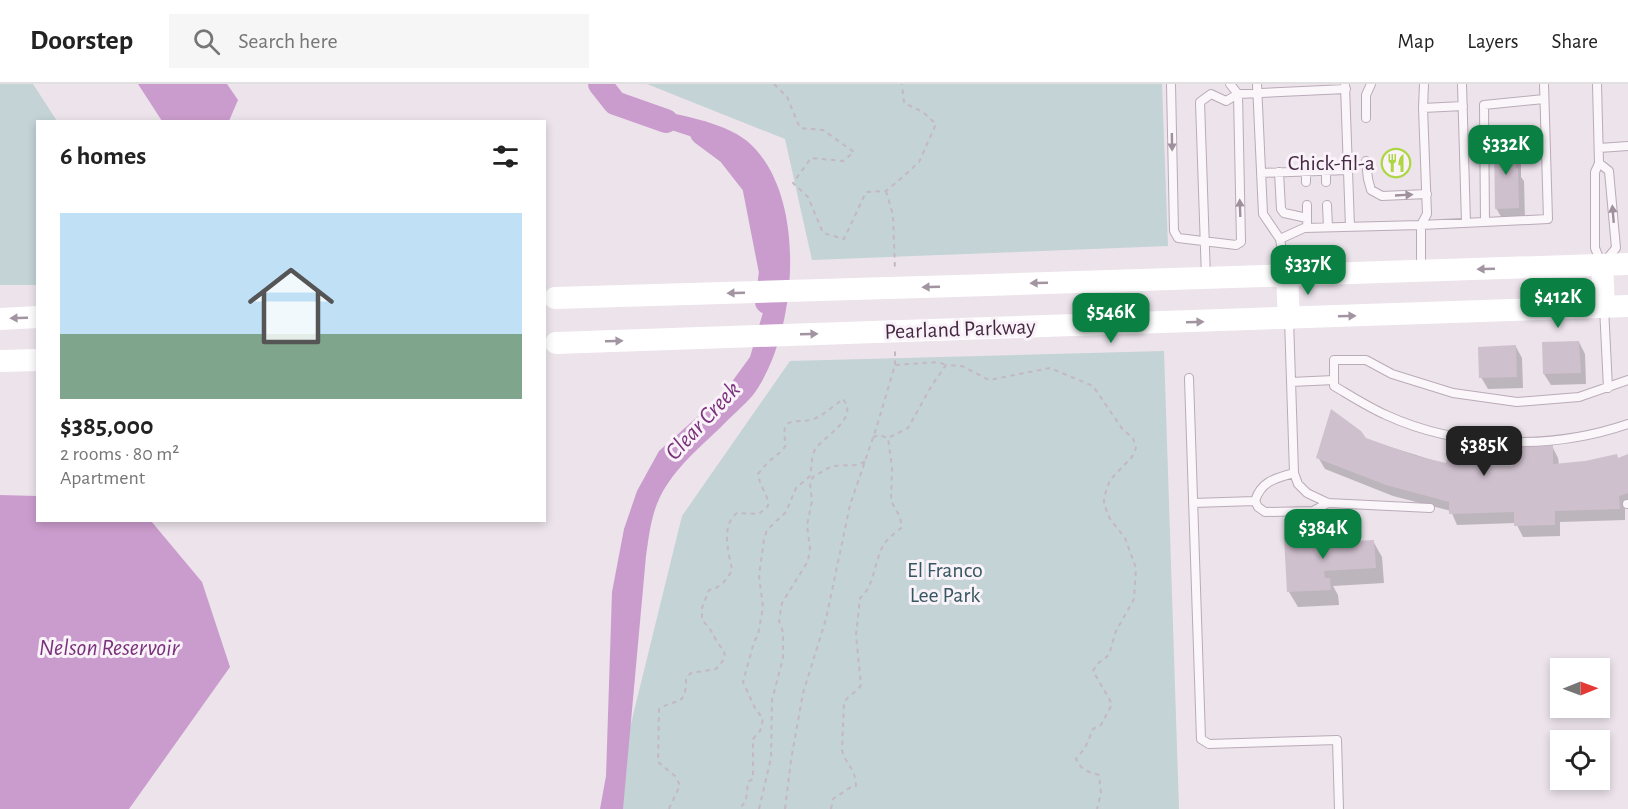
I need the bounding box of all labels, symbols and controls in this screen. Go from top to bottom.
search box [169,14,589,68]
icon: search [190,25,223,58]
text: Doorstep [30,27,133,55]
text: Search here [238,30,338,52]
text: Map [1398,31,1434,52]
text: Layers [1467,31,1518,52]
text: Share [1551,31,1598,52]
pin: $332K [1464,125,1548,176]
one-way arrow [1167,133,1177,152]
text: $332K [1482,134,1530,154]
icon: filters [489,140,522,173]
text: 6 homes [60,143,146,169]
restaurant icon: Chick-fil-a [1380,147,1412,179]
place label: Chick-fil-a [1288,152,1375,174]
one-way arrow [1395,190,1414,199]
one-way arrow [1236,199,1245,218]
one-way arrow [1608,205,1618,224]
pin: $337K [1266,245,1350,296]
icon: home [237,252,345,360]
text: $337K [1285,254,1331,274]
one-way arrow [1476,265,1495,274]
pin: $412K [1516,278,1600,329]
one-way arrow [1029,279,1048,288]
one-way arrow [921,282,940,291]
text: $412K [1534,287,1582,307]
one-way arrow [726,288,745,297]
pin: $546K [1069,293,1153,344]
text: $546K [1086,302,1136,322]
one-way arrow [1338,312,1357,321]
one-way arrow [9,313,28,323]
street label: Pearland Parkway [884,315,1037,343]
one-way arrow [1186,317,1205,326]
one-way arrow [799,330,818,339]
one-way arrow [605,337,624,346]
water label: Clear Creek [661,377,745,465]
text: $385,000 [60,413,154,439]
pin: $385K [1442,426,1526,477]
text: $385K [1460,435,1508,455]
text: 2 rooms · 80 m² [60,444,179,464]
text: Apartment [60,468,145,488]
pin: $384K [1281,509,1365,560]
text: $384K [1298,518,1348,538]
park label: El Franco Lee Park [907,559,983,606]
water label: Nelson Reservoir [39,636,180,660]
north arrow [1550,658,1610,718]
map controls [1550,658,1610,790]
button: locate [1550,730,1610,790]

